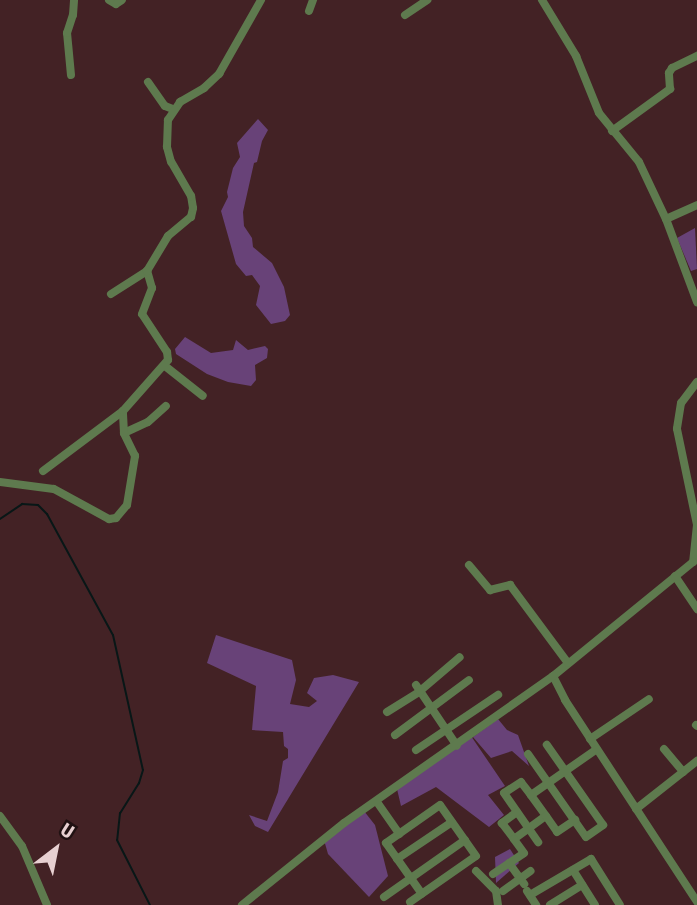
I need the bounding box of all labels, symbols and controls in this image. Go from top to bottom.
north arrow [21,814,91,884]
text: U [57,818,78,843]

